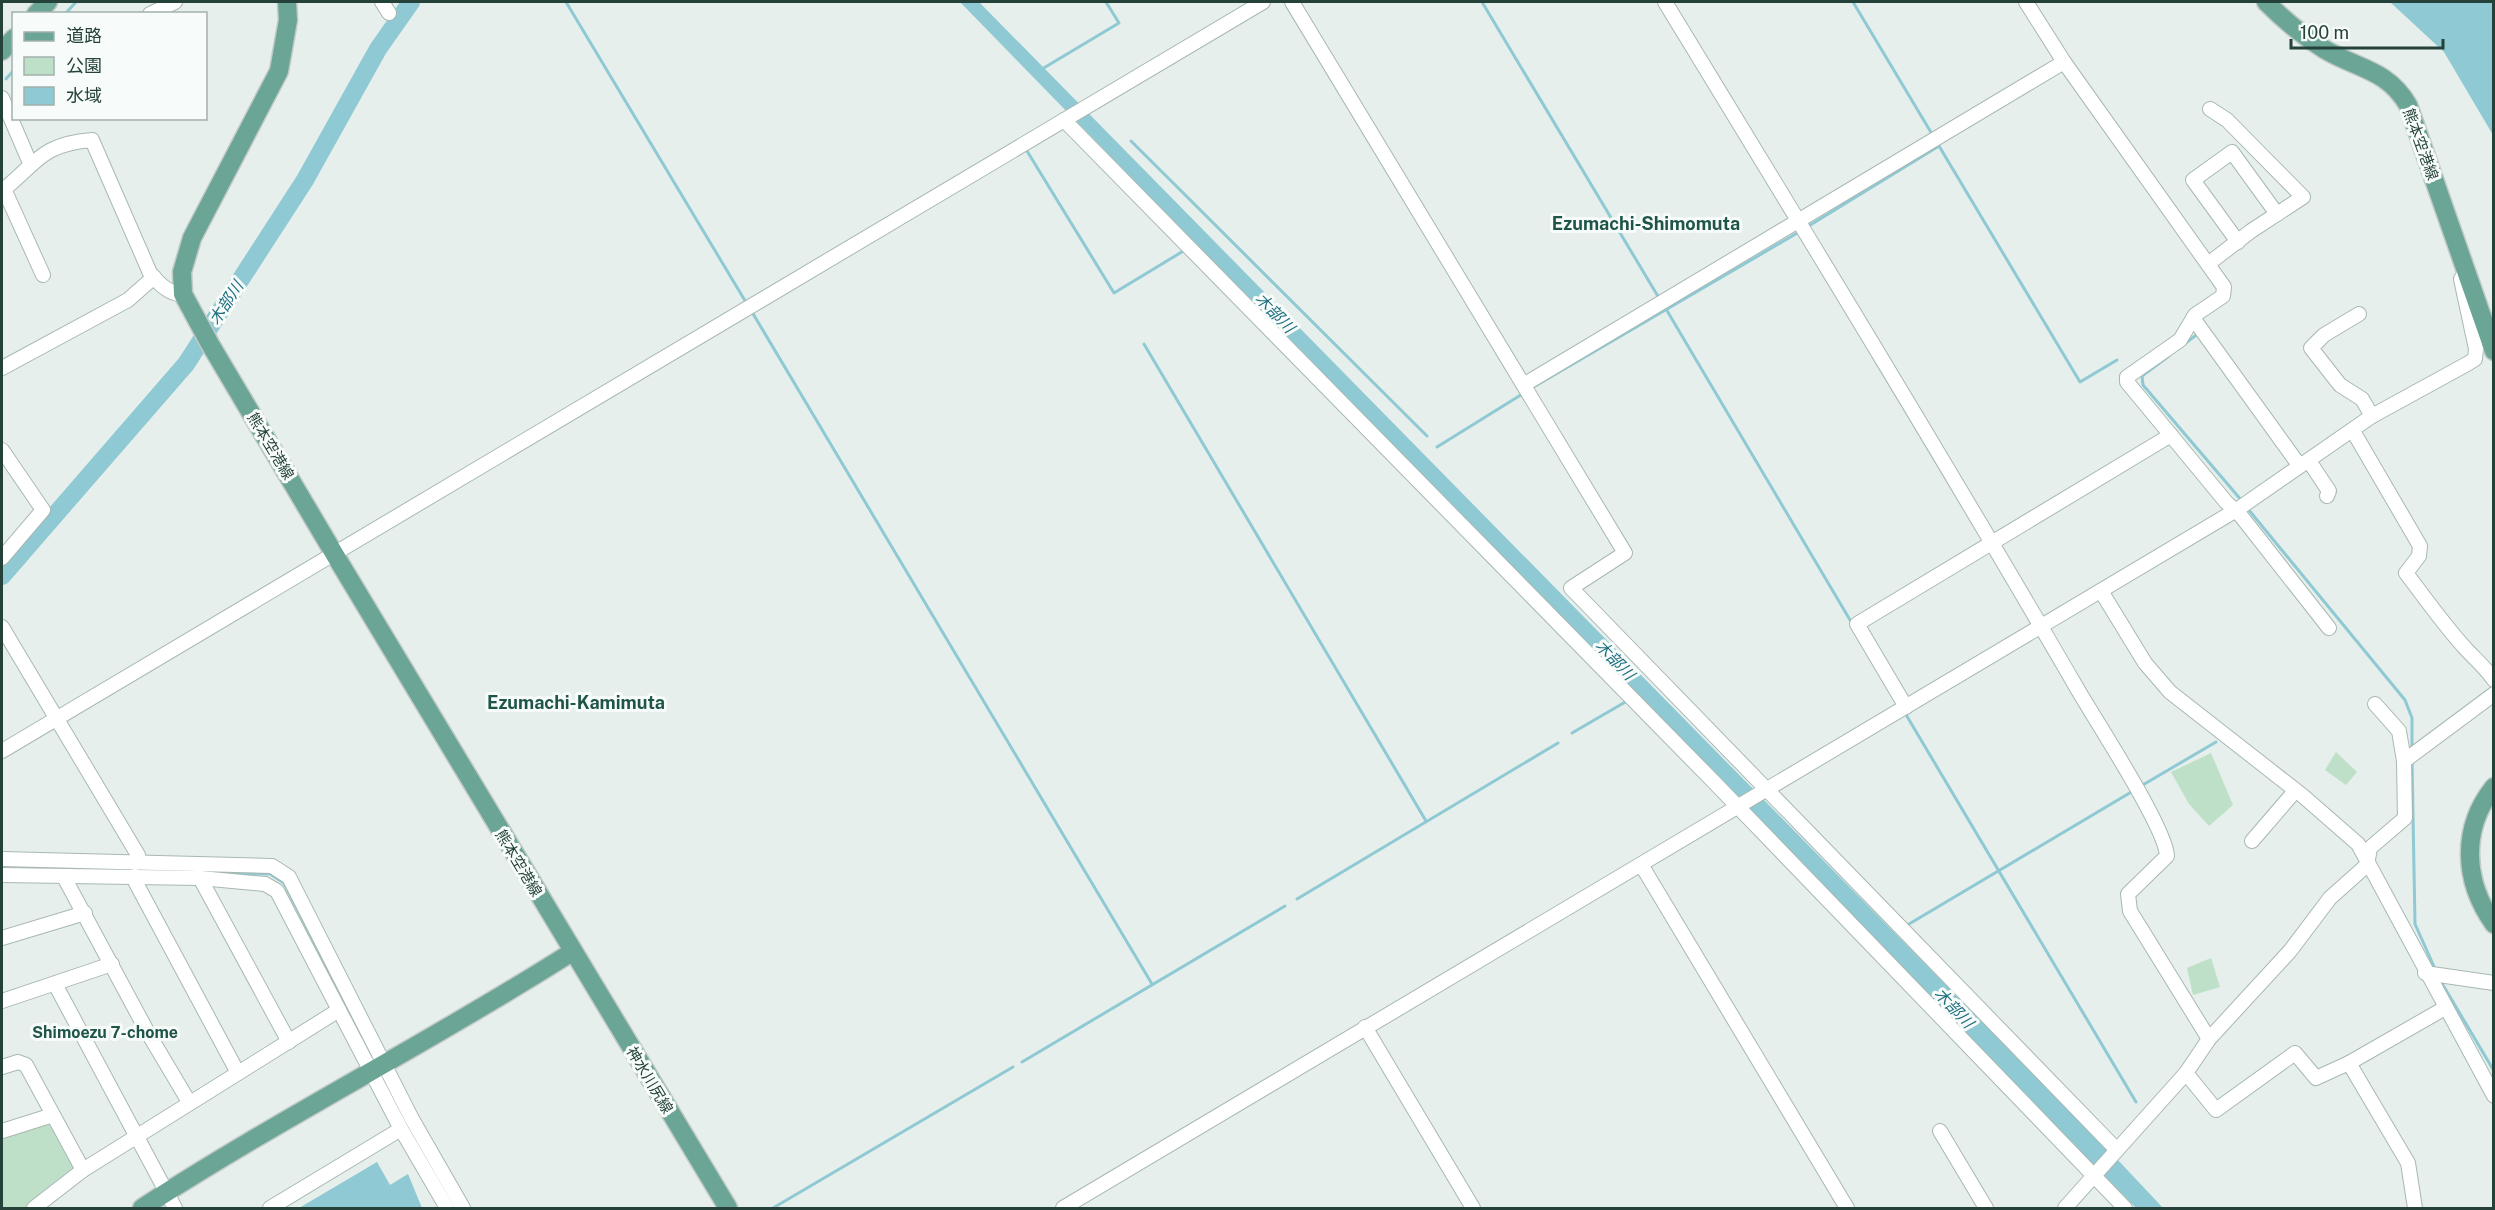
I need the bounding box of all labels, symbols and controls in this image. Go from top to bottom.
legend [12,12,207,120]
scale bar [2291,12,2442,50]
text: 100 m [2300,22,2349,43]
text: 道路 [66,25,102,46]
text: 公園 [66,55,102,76]
text: 水域 [66,85,102,106]
street label: 熊本空港線 [2400,106,2442,182]
district label: Ezumachi-Shimomuta [1552,213,1740,234]
water label: 木部川 [205,276,248,328]
water label: 木部川 [1251,289,1300,338]
street label: 熊本空港線 [244,409,298,483]
water label: 木部川 [1591,636,1640,685]
district label: Ezumachi-Kamimuta [487,692,665,713]
street label: 熊本空港線 [492,826,546,900]
water label: 木部川 [1931,984,1979,1033]
district label: Shimoezu 7-chome [32,1023,178,1042]
street label: 神水川尻線 [623,1043,677,1117]

